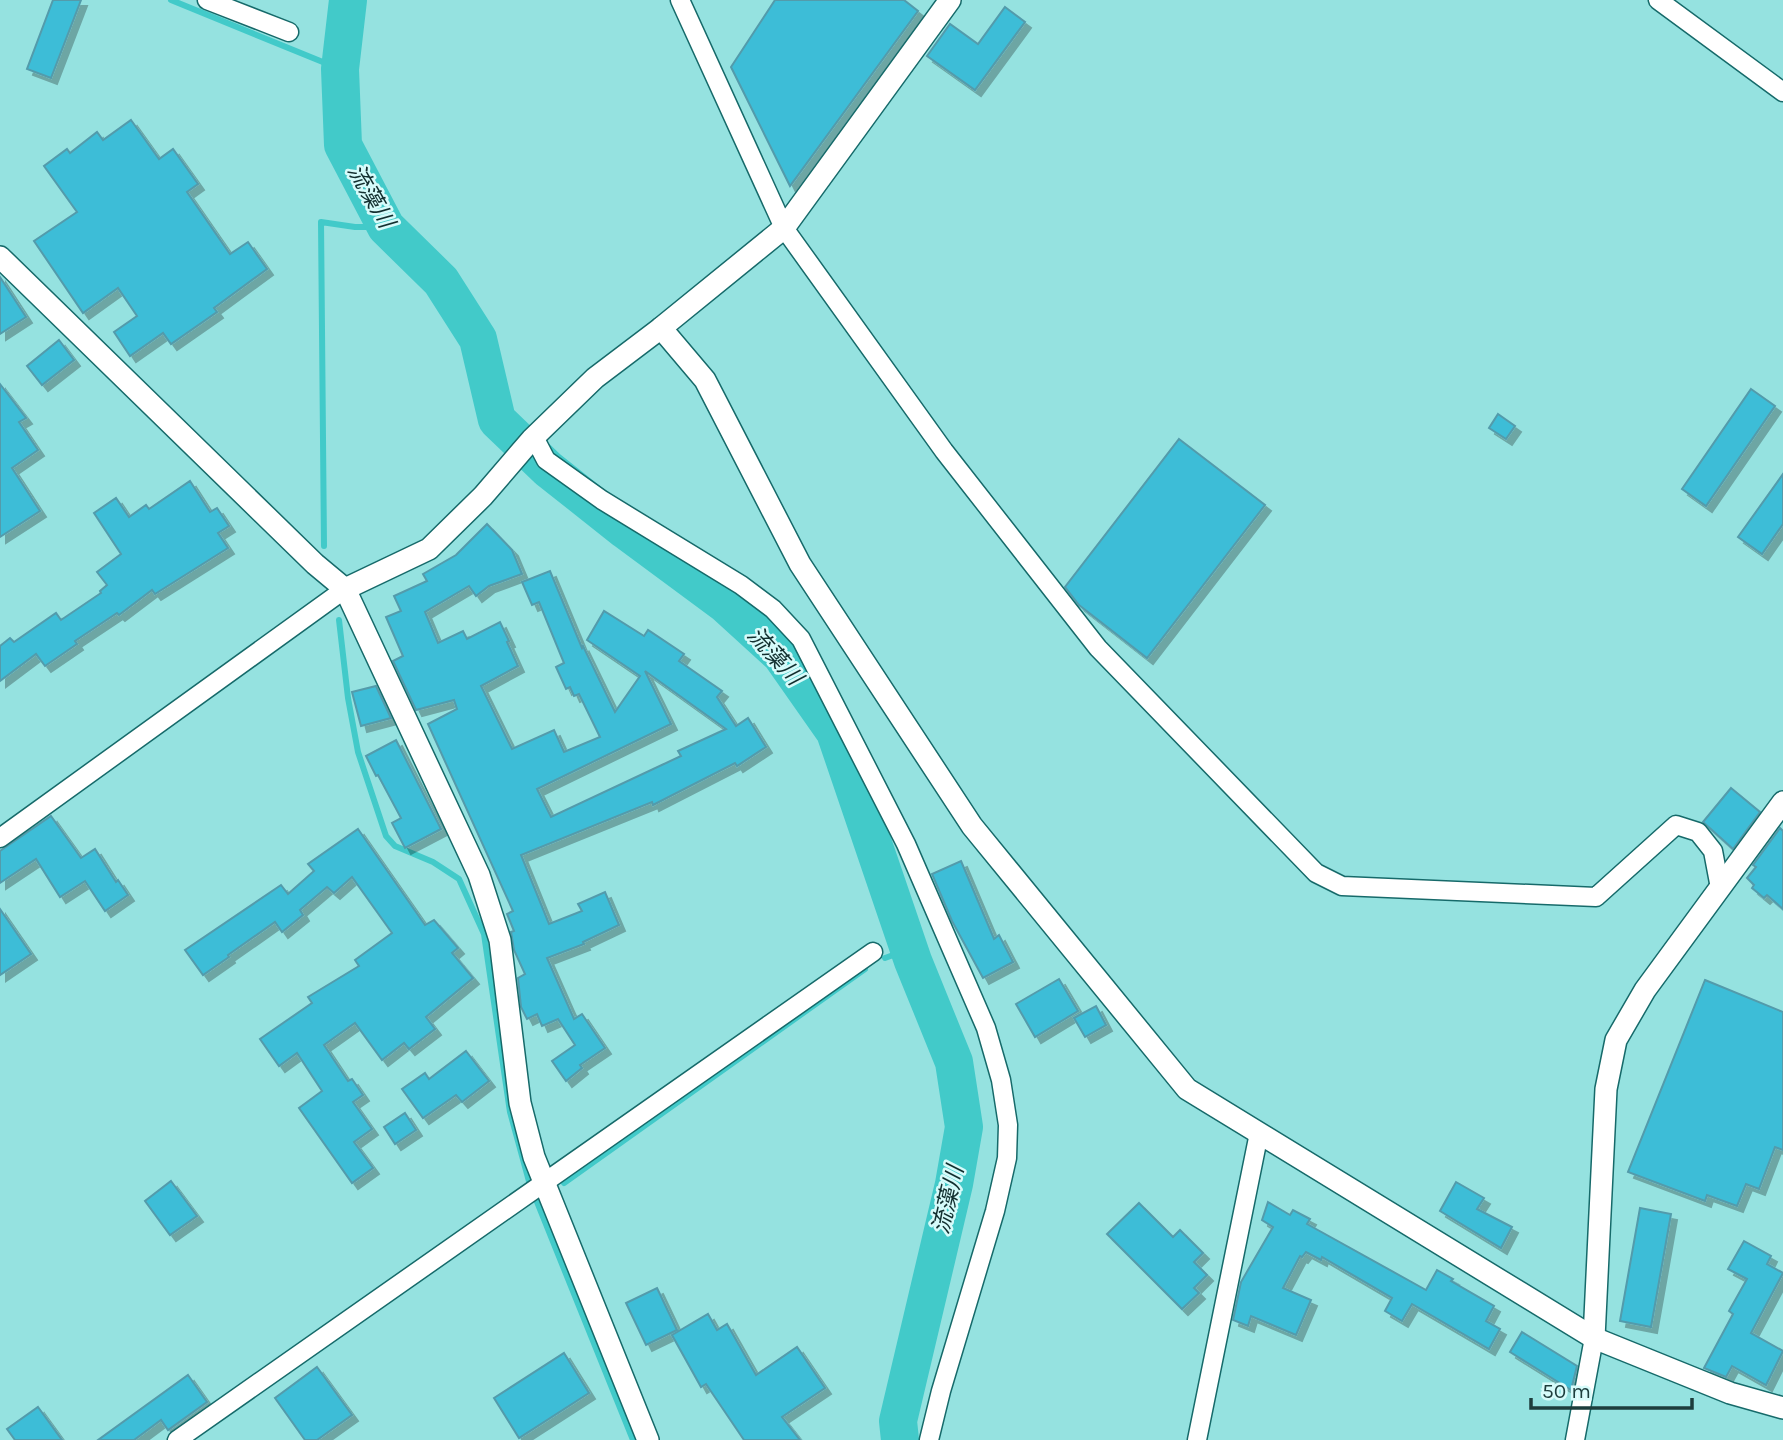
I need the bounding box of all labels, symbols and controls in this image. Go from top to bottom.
water label: 流藻川 [342,159,401,235]
water label: 流藻川 [742,621,810,693]
water label: 流藻川 [927,1160,970,1237]
scale bar [1531,1366,1692,1410]
text: 50 m [1542,1379,1591,1403]

